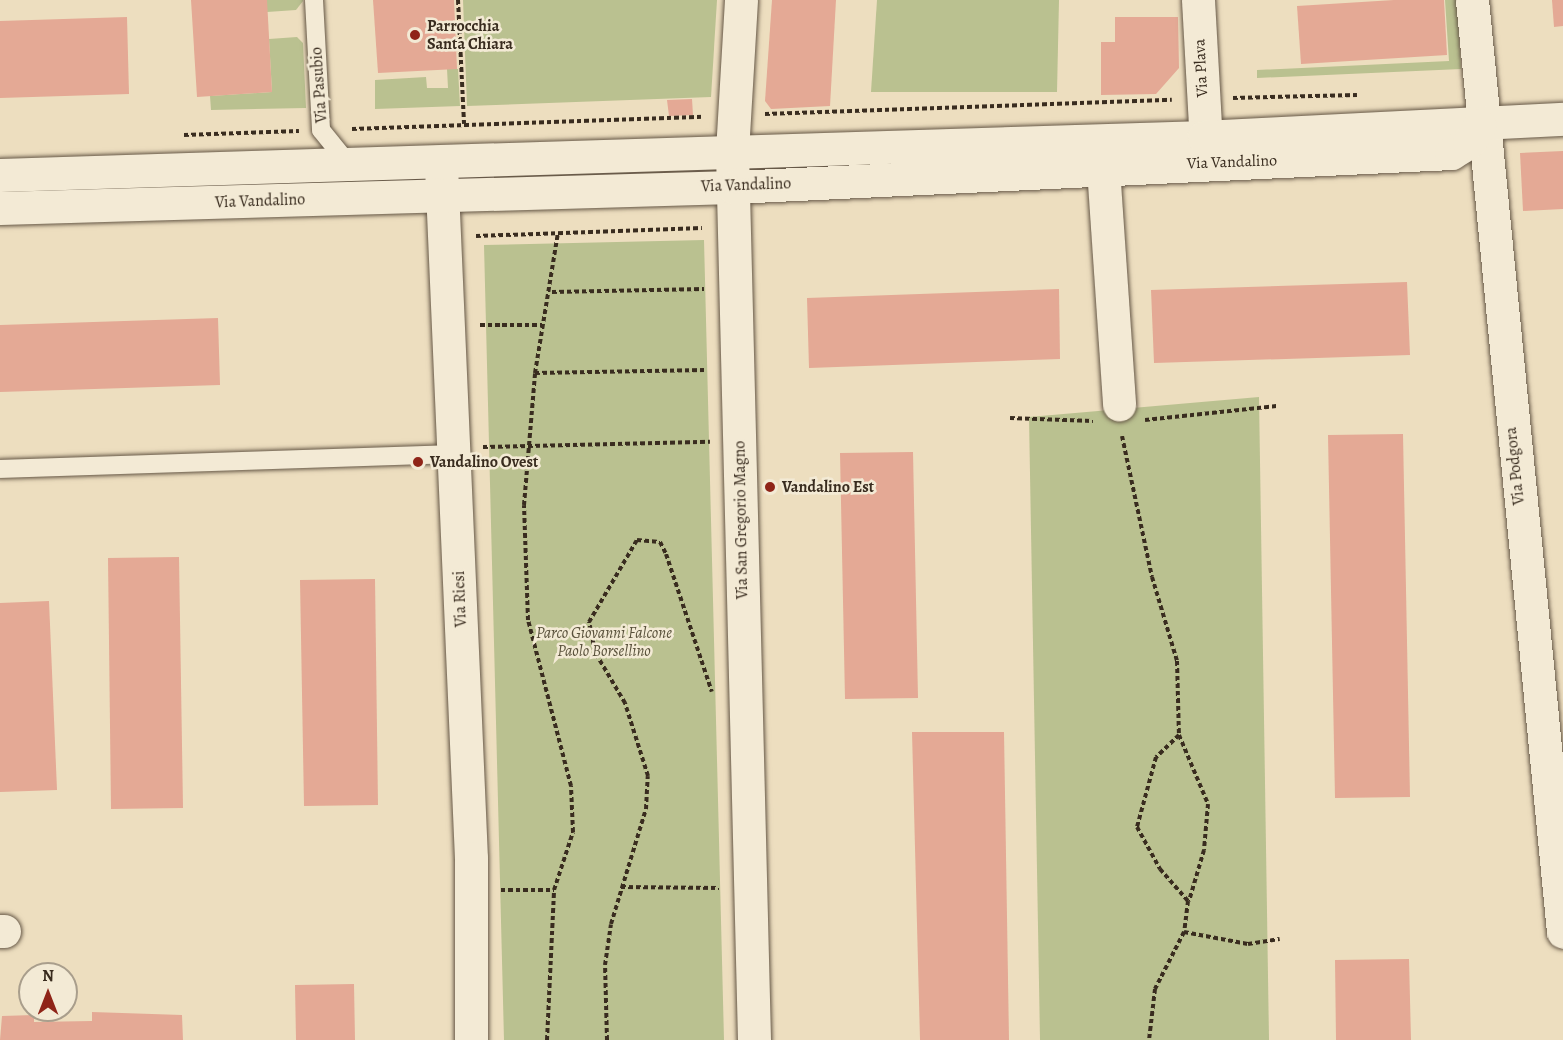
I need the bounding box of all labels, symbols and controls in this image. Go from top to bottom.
place label: Parrocchia Santa Chiara [427,16,513,54]
marker: Parrocchia Santa Chiara [408,28,422,42]
street label: Via Plava [1190,38,1212,98]
street label: Via Pasubio [307,46,331,124]
street label: Via Vandalino [1187,151,1277,173]
street label: Via Vandalino [701,174,791,196]
street label: Via Vandalino [215,190,305,212]
street label: Via Podgora [1501,426,1529,506]
street label: Via San Gregorio Magno [730,441,752,599]
place label: Vandalino Ovest [430,452,538,472]
marker: Vandalino Ovest [411,455,425,469]
place label: Vandalino Est [782,477,874,497]
marker: Vandalino Est [763,480,777,494]
street label: Via Riesi [449,570,471,628]
park label: Parco Giovanni Falcone Paolo Borsellino [536,623,672,661]
north arrow [18,962,78,1022]
text: N [42,965,54,987]

